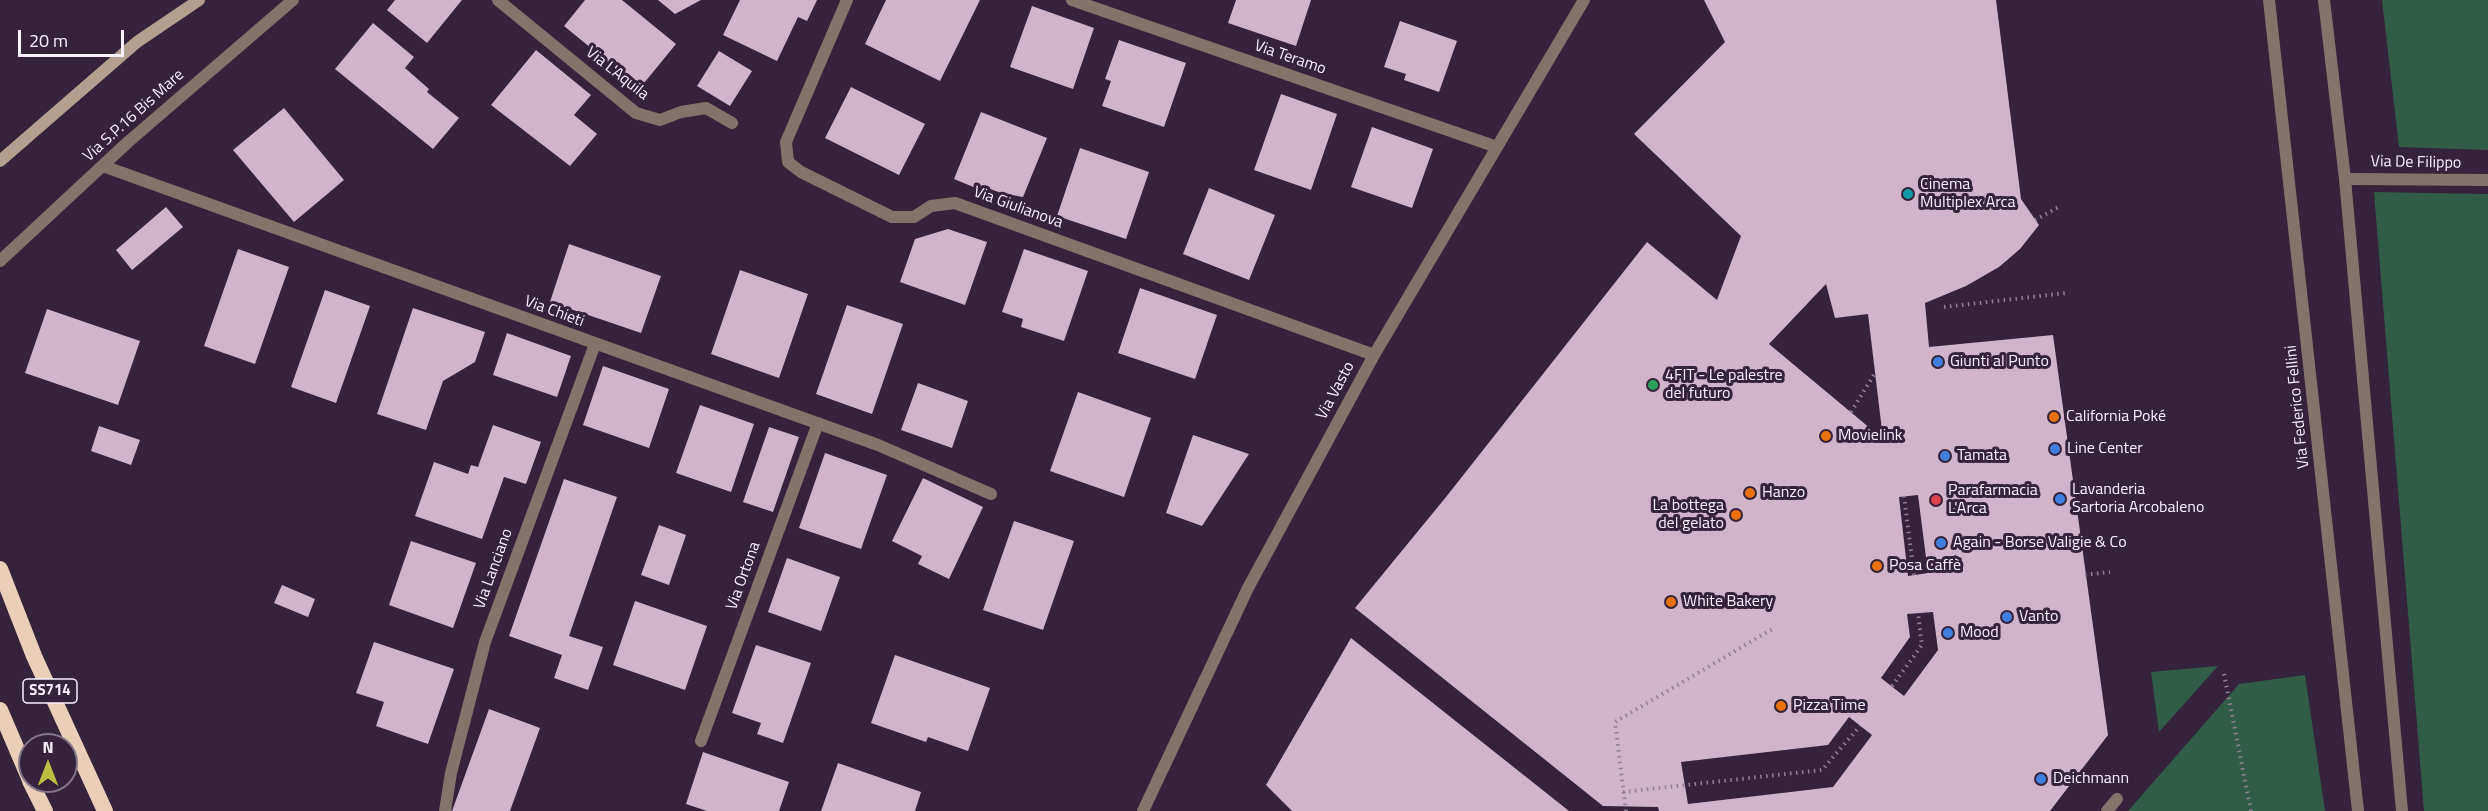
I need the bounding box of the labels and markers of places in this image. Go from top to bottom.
place label: Cinema Multiplex Arca [1920,175,2016,213]
marker: Cinema Multiplex Arca [1901,187,1915,201]
place label: Giunti al Punto [1950,352,2049,372]
marker: Giunti al Punto [1931,355,1945,369]
place label: 4FIT - Le palestre del futuro [1665,366,1783,404]
marker: 4FIT - Le palestre del futuro [1646,378,1660,392]
place label: California Poké [2066,407,2166,427]
marker: California Poké [2047,410,2061,424]
place label: Movielink [1838,426,1902,446]
marker: Movielink [1819,429,1833,443]
place label: Line Center [2067,439,2143,459]
marker: Line Center [2048,442,2062,456]
place label: Tamata [1957,446,2007,466]
marker: Tamata [1938,449,1952,463]
place label: Lavanderia Sartoria Arcobaleno [2072,480,2204,518]
place label: Parafarmacia L'Arca [1948,481,2038,519]
place label: Hanzo [1762,483,1805,503]
marker: Hanzo [1743,486,1757,500]
marker: Lavanderia Sartoria Arcobaleno [2053,492,2067,506]
marker: Parafarmacia L'Arca [1929,493,1943,507]
place label: La bottega del gelato [1652,496,1724,534]
marker: La bottega del gelato [1729,508,1743,522]
place label: Again - Borse Valigie & Co [1953,533,2127,553]
marker: Again - Borse Valigie & Co [1934,536,1948,550]
place label: Posa Caffè [1889,556,1961,576]
marker: Posa Caffè [1870,559,1884,573]
place label: White Bakery [1683,592,1773,612]
marker: White Bakery [1664,595,1678,609]
place label: Vanto [2019,607,2059,627]
marker: Vanto [2000,610,2014,624]
place label: Mood [1960,623,1999,643]
marker: Mood [1941,626,1955,640]
place label: Pizza Time [1793,696,1865,716]
marker: Pizza Time [1774,699,1788,713]
place label: Deichmann [2053,769,2129,789]
marker: Deichmann [2034,772,2048,786]

